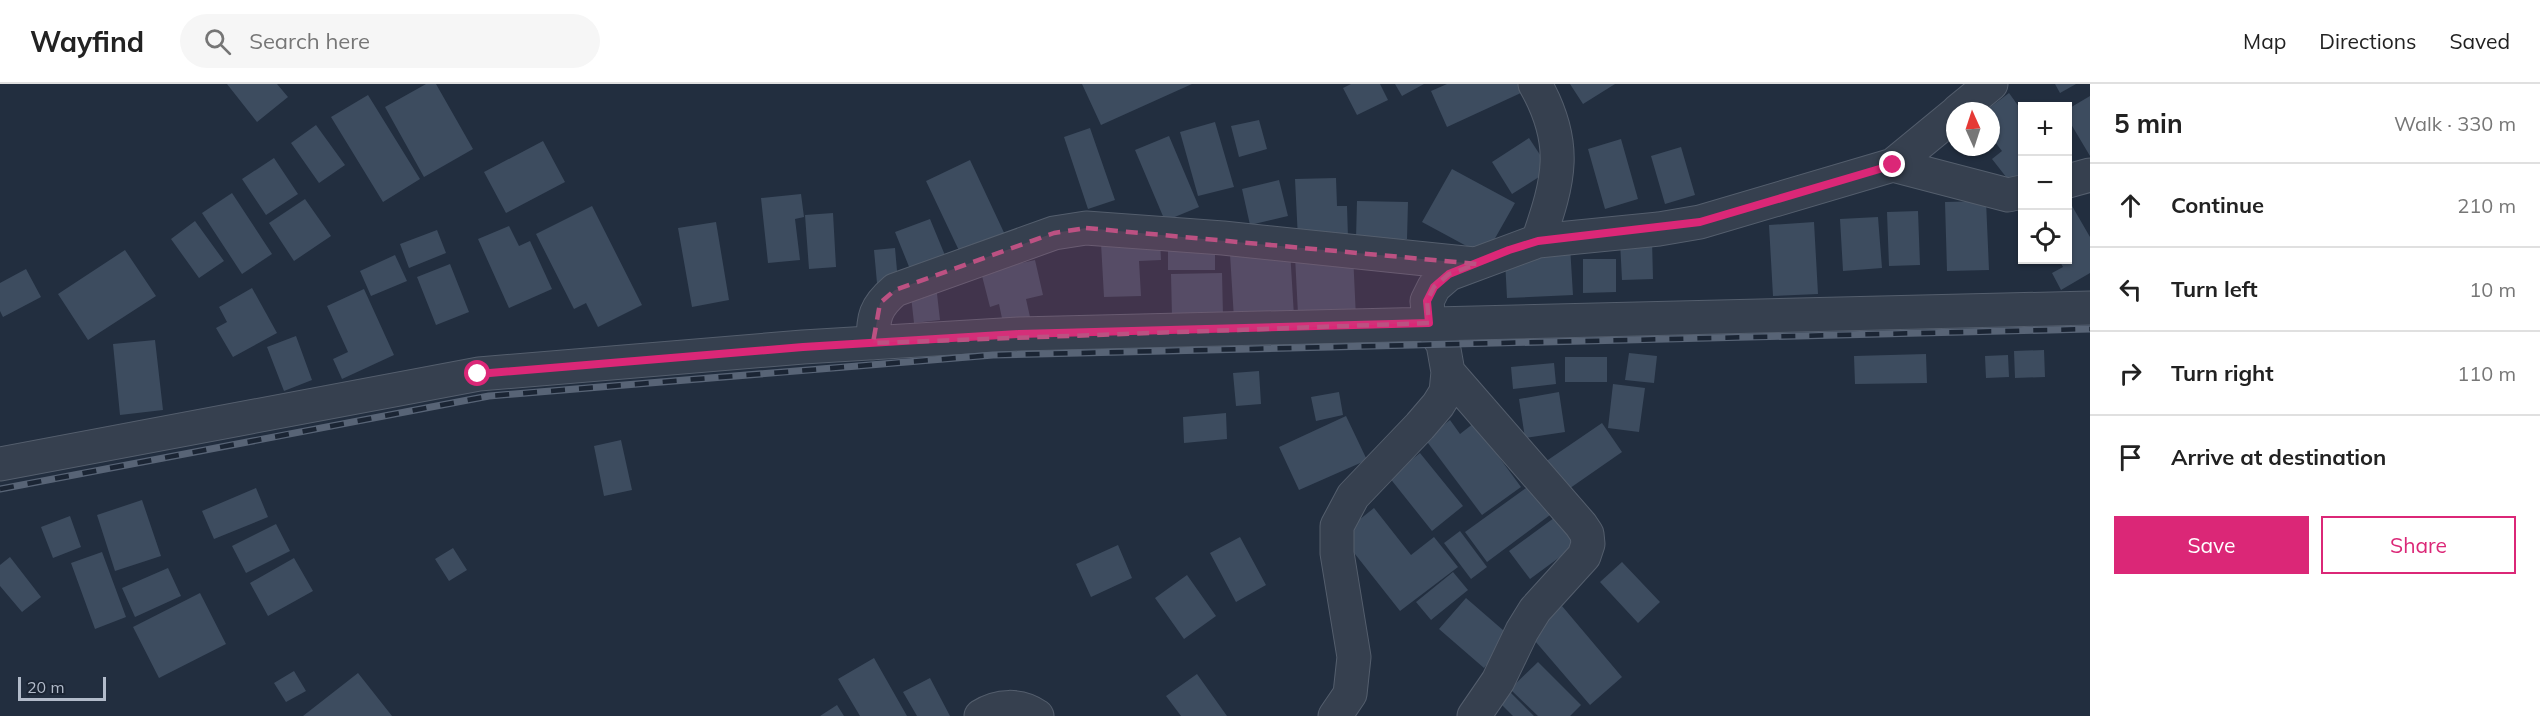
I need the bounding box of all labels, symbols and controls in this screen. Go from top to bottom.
search box [180,14,600,68]
text: Wayfind [30,24,144,59]
icon: search [201,25,234,58]
text: Search here [249,27,370,55]
text: Map [2243,28,2286,54]
text: Directions [2319,28,2416,54]
text: Saved [2449,28,2510,54]
north arrow [1946,102,2000,156]
map controls [2018,102,2072,264]
button: + [2018,102,2072,156]
text: 5 min [2114,107,2183,140]
text: Walk · 330 m [2394,111,2516,136]
route end [1879,151,1905,177]
button: − [2018,156,2072,210]
icon: ahead [2114,189,2147,222]
text: Continue [2171,191,2264,219]
text: 210 m [2457,193,2516,218]
button: locate [2018,210,2072,264]
icon: left [2114,273,2147,306]
text: Turn left [2171,275,2258,303]
text: 10 m [2469,277,2516,302]
icon: right [2114,357,2147,390]
text: Turn right [2171,359,2274,387]
route start [464,360,490,386]
text: 110 m [2457,361,2516,386]
icon: arrive [2114,441,2147,474]
text: Arrive at destination [2171,443,2386,471]
button: Save [2114,516,2309,574]
button: Share [2321,516,2516,574]
scale bar [18,674,106,702]
text: 20 m [27,677,64,697]

